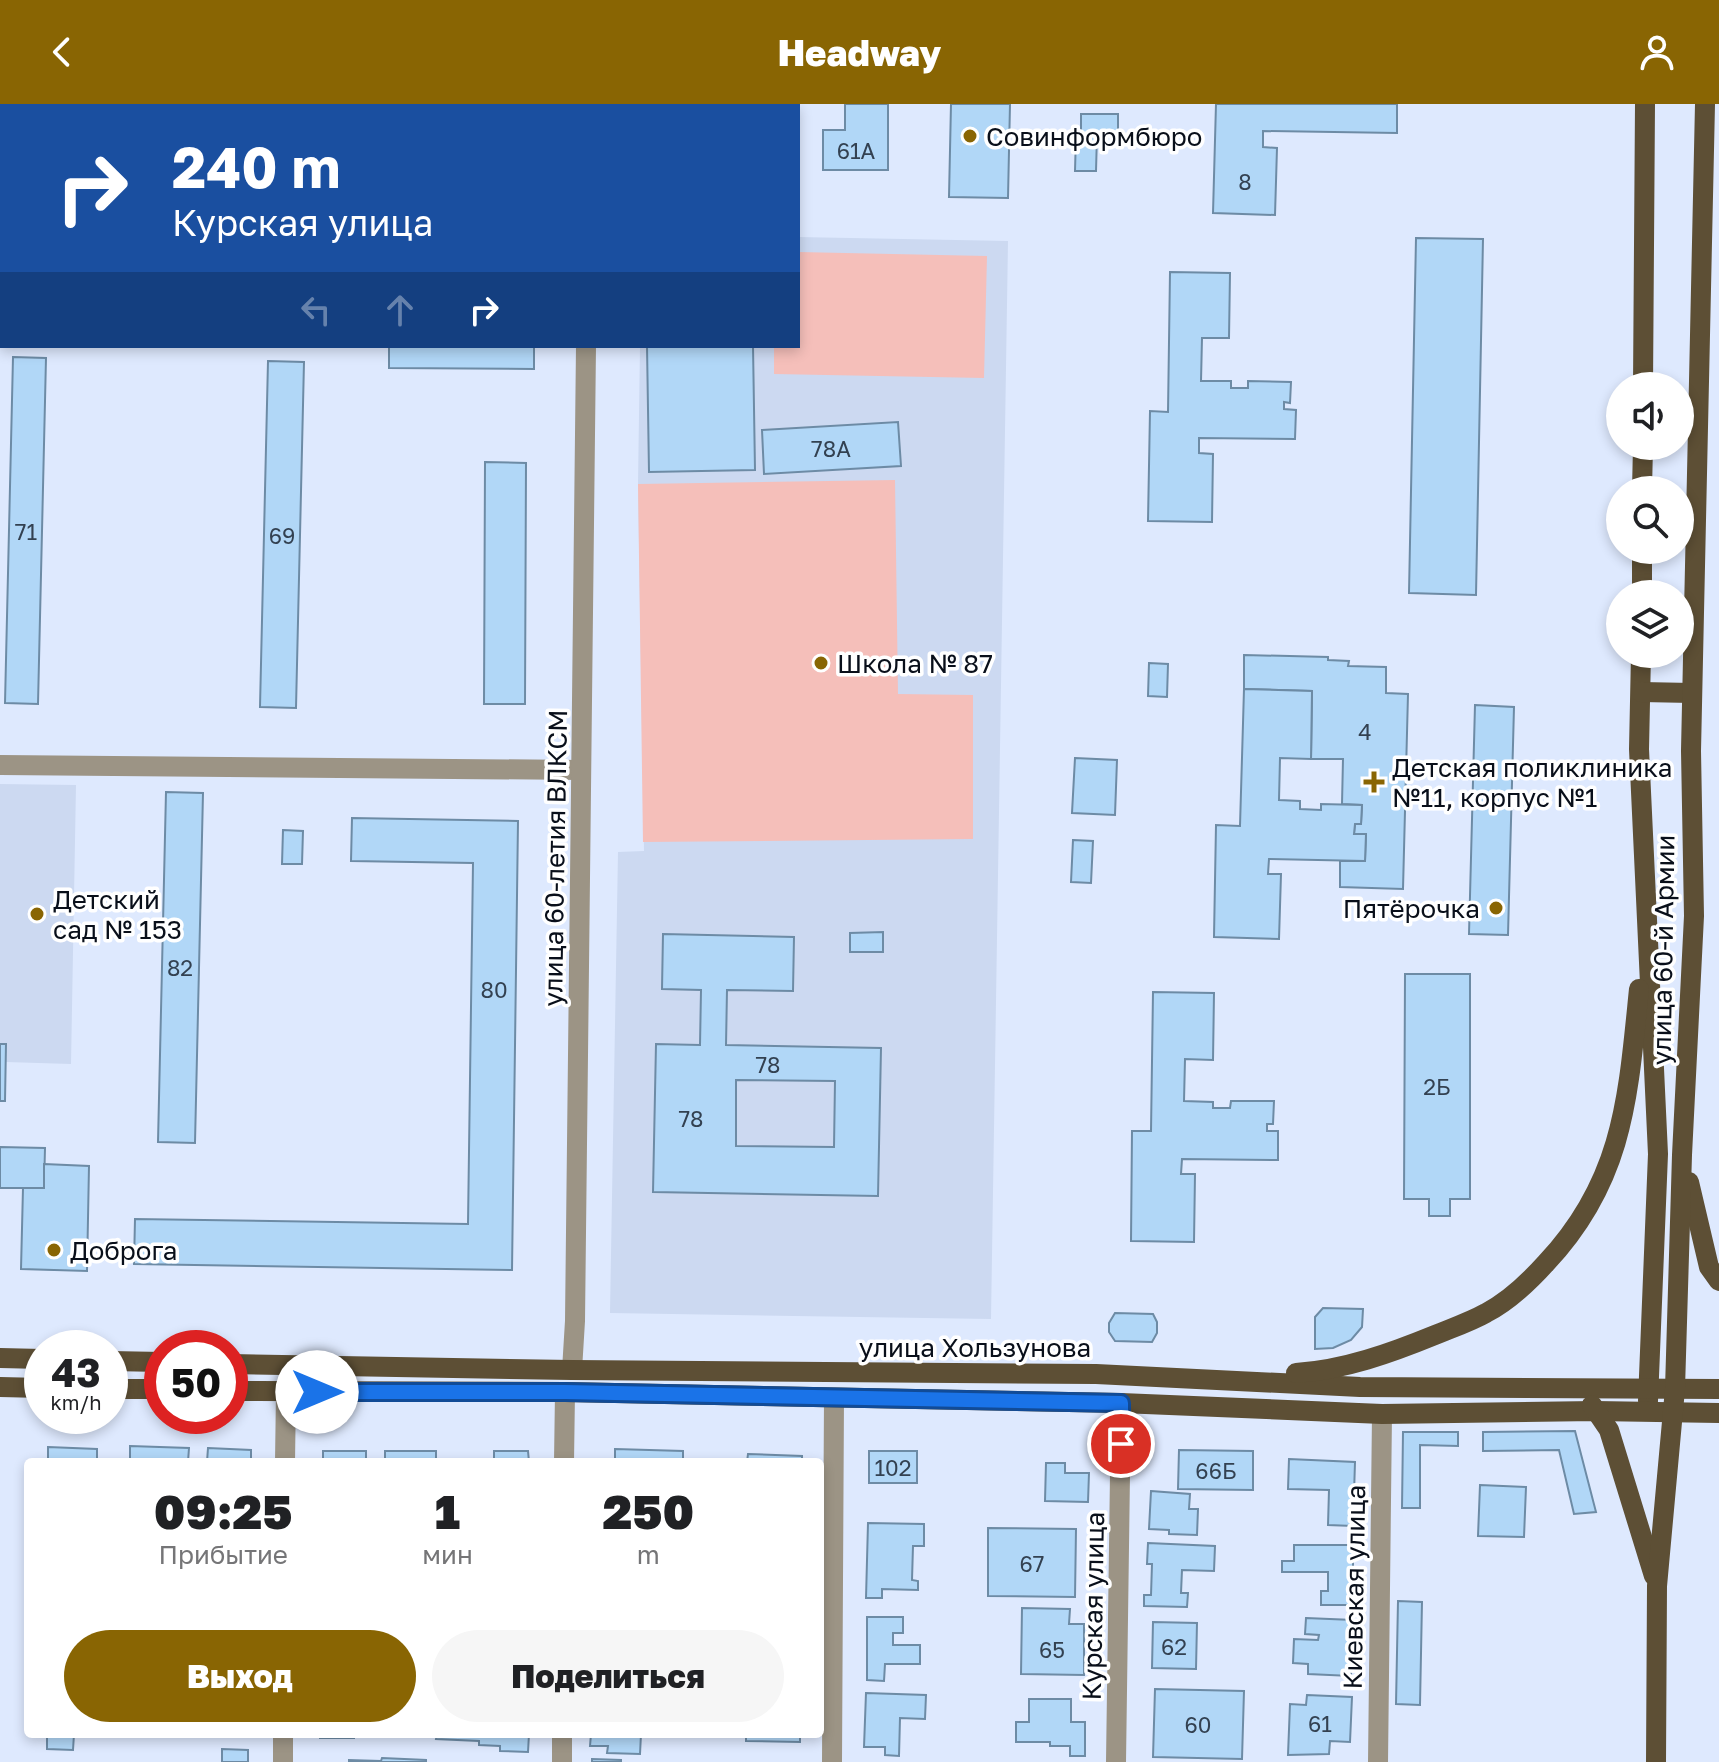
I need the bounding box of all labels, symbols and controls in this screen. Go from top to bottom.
icon: back [40,30,84,74]
icon: person [1635,30,1679,74]
text: Headway [778,31,941,74]
place label: Совинформбюро [986,121,1202,152]
marker: Совинформбюро [961,127,979,145]
text: 240 m [172,133,341,200]
icon: right [40,136,144,240]
house number: 61А [837,137,876,164]
house number: 8 [1238,168,1252,195]
text: Курская улица [172,201,433,244]
icon: left [294,288,338,332]
icon: ahead [378,288,422,332]
icon: right [462,288,506,332]
map controls [1606,372,1694,668]
button: sound [1606,372,1694,460]
house number: 78А [811,435,851,462]
button: search [1606,476,1694,564]
house number: 71 [15,518,37,545]
house number: 69 [269,522,295,549]
button: layers [1606,580,1694,668]
place label: Школа № 87 [837,648,993,679]
marker: Школа № 87 [812,654,830,672]
street label: улица 60-летия ВЛКСМ [537,709,573,1007]
house number: 4 [1358,718,1372,745]
place label: Детская поликлиника №11, корпус №1 [1392,752,1673,813]
marker: Детская поликлиника №11, корпус №1 [1363,771,1385,793]
street label: улица 60-й Армии [1645,834,1681,1066]
place label: Детский сад № 153 [53,884,182,945]
place label: Пятёрочка [1343,893,1480,924]
marker: Пятёрочка [1487,899,1505,917]
marker: Детский сад № 153 [28,905,46,923]
house number: 82 [167,954,193,981]
house number: 80 [480,976,508,1003]
house number: 78 [755,1051,781,1078]
house number: 2Б [1423,1073,1451,1100]
house number: 78 [678,1105,704,1132]
place label: Доброга [70,1235,178,1266]
marker: Доброга [45,1241,63,1259]
speed limit sign: 50 [144,1330,248,1434]
street label: улица Хользунова [859,1332,1091,1363]
text: 43 [51,1348,101,1396]
position arrow [275,1350,359,1434]
text: km/h [51,1390,101,1414]
pin [1087,1410,1155,1478]
icon: arrive [1099,1422,1143,1466]
house number: 102 [874,1454,912,1481]
house number: 66Б [1195,1457,1237,1484]
text: 09:25 [154,1482,293,1540]
text: 1 [435,1482,460,1540]
text: 250 [603,1482,694,1540]
street label: Киевская улица [1337,1484,1371,1690]
street label: Курская улица [1076,1511,1110,1701]
text: Прибытие [158,1539,288,1570]
text: мин [422,1539,473,1570]
text: m [637,1539,660,1570]
house number: 67 [1020,1550,1044,1577]
button: Выход [64,1630,416,1722]
button: Поделиться [432,1630,784,1722]
house number: 62 [1161,1633,1187,1660]
house number: 65 [1039,1636,1065,1663]
house number: 61 [1308,1710,1332,1737]
house number: 60 [1185,1711,1211,1738]

